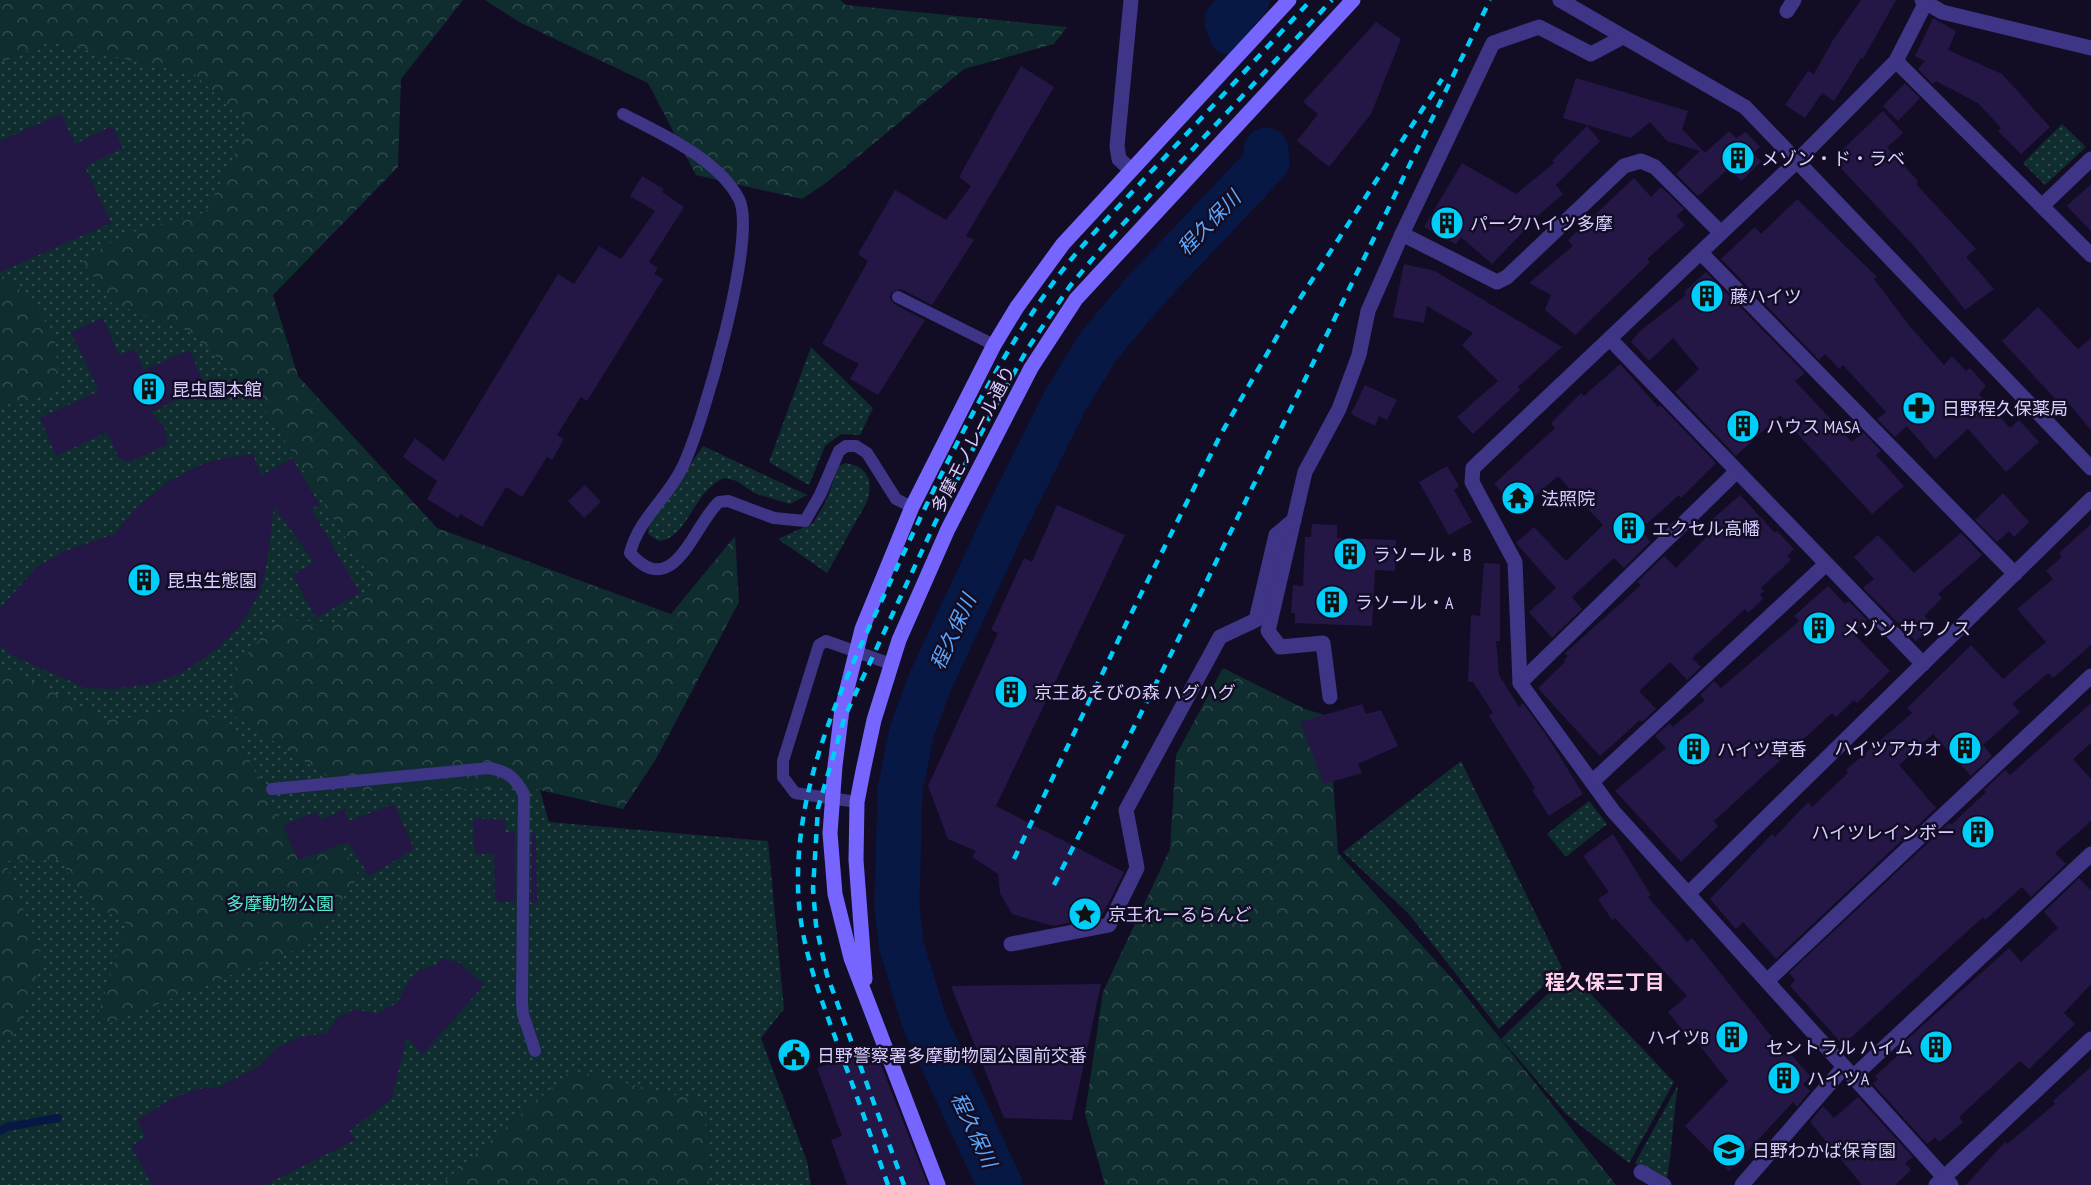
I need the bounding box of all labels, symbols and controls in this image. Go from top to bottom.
building icon: メゾン・ド・ラベ [1720,140,1756,176]
place label: メゾン・ド・ラベ [1761,147,1905,170]
water label: 程久保川 [1172,184,1248,261]
building icon: パークハイツ多摩 [1429,205,1465,241]
place label: パークハイツ多摩 [1470,212,1613,235]
building icon: 藤ハイツ [1689,278,1725,314]
place label: 藤ハイツ [1730,285,1802,308]
street label: 多摩モノレール通り [926,362,1020,516]
building icon: 昆虫園本館 [131,371,167,407]
place label: 昆虫園本館 [172,378,262,401]
pharmacy icon: 日野程久保薬局 [1901,390,1937,426]
place label: 日野程久保薬局 [1942,397,2068,420]
building icon: ハウス MASA [1725,408,1761,444]
place label: ハウス MASA [1766,415,1860,438]
temple icon: 法照院 [1500,480,1536,516]
place label: 法照院 [1541,487,1595,510]
building icon: エクセル高幡 [1611,510,1647,546]
place label: エクセル高幡 [1652,517,1760,540]
building icon: ラソール・B [1332,536,1368,572]
place label: ラソール・B [1373,543,1471,566]
building icon: 昆虫生態園 [126,562,162,598]
place label: 昆虫生態園 [167,569,257,592]
building icon: ラソール・A [1314,584,1350,620]
water label: 程久保川 [924,588,983,674]
place label: ラソール・A [1355,591,1454,614]
building icon: メゾン サワノス [1801,610,1837,646]
place label: メゾン サワノス [1842,617,1971,640]
building icon: 京王あそびの森 ハグハグ [993,674,1029,710]
place label: 京王あそびの森 ハグハグ [1034,681,1236,704]
building icon: ハイツアカオ [1947,730,1983,766]
building icon: ハイツ草香 [1676,731,1712,767]
place label: ハイツアカオ [1834,737,1942,760]
place label: ハイツ草香 [1717,738,1807,761]
building icon: ハイツレインボー [1960,814,1996,850]
place label: ハイツレインボー [1811,821,1955,844]
park label: 多摩動物公園 [226,892,334,915]
place icon: 京王れーるらんど [1067,896,1103,932]
place label: 京王れーるらんど [1108,903,1251,926]
district label: 程久保三丁目 [1545,969,1665,995]
building icon: ハイツB [1714,1019,1750,1055]
place label: ハイツB [1647,1026,1709,1049]
building icon: セントラル ハイム [1918,1029,1954,1065]
place label: セントラル ハイム [1766,1036,1913,1059]
public building icon: 日野警察署多摩動物園公園前交番 [776,1037,812,1073]
place label: 日野警察署多摩動物園公園前交番 [817,1044,1087,1067]
building icon: ハイツA [1766,1060,1802,1096]
place label: ハイツA [1807,1067,1870,1090]
water label: 程久保川 [945,1088,1004,1174]
school or university icon: 日野わかば保育園 [1711,1132,1747,1168]
place label: 日野わかば保育園 [1752,1139,1896,1162]

